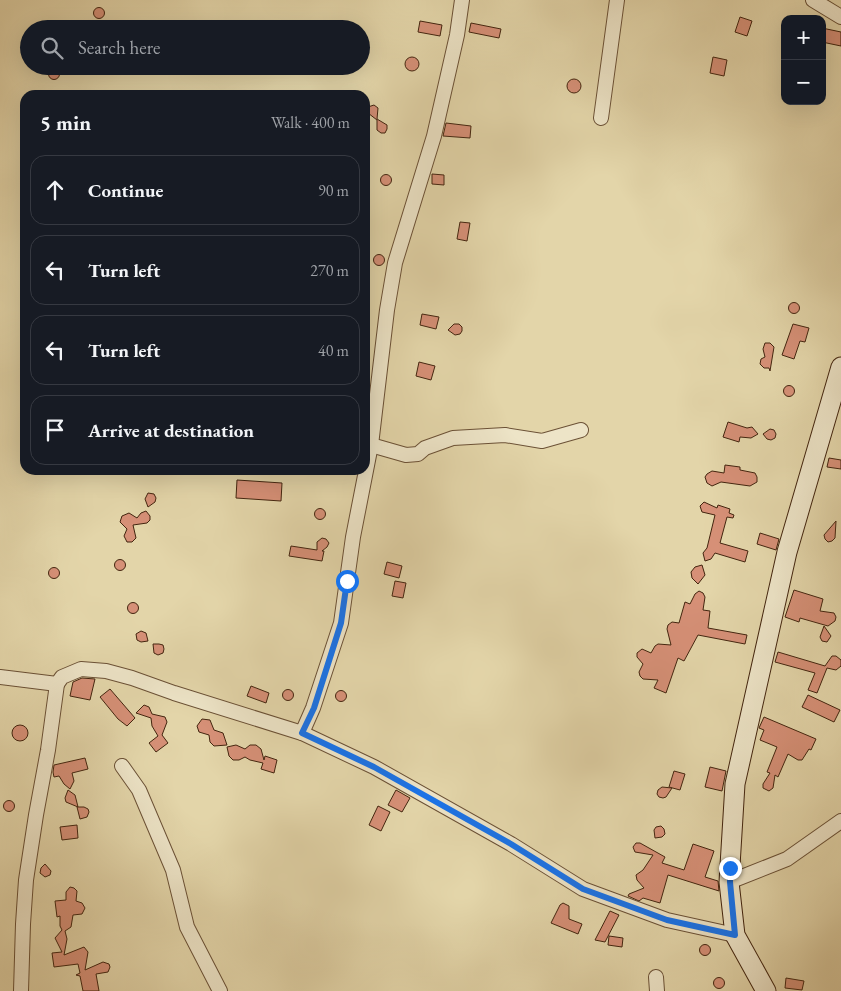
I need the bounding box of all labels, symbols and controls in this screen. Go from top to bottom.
map controls [781,15,826,105]
button: + [781,15,826,60]
search box [20,20,370,75]
icon: search [38,34,66,62]
text: Search here [78,35,160,60]
button: − [781,60,826,105]
text: 5 min [40,109,91,136]
text: Walk · 400 m [271,112,350,133]
icon: ahead [41,176,69,204]
text: Continue [88,178,163,203]
text: 90 m [318,180,349,201]
icon: left [41,256,69,284]
text: Turn left [88,258,160,283]
text: 270 m [310,260,349,281]
icon: left [41,336,69,364]
text: Turn left [88,338,160,363]
text: 40 m [318,340,349,361]
icon: arrive [41,416,69,444]
text: Arrive at destination [88,418,254,443]
route start [336,570,359,593]
route end [719,857,742,880]

